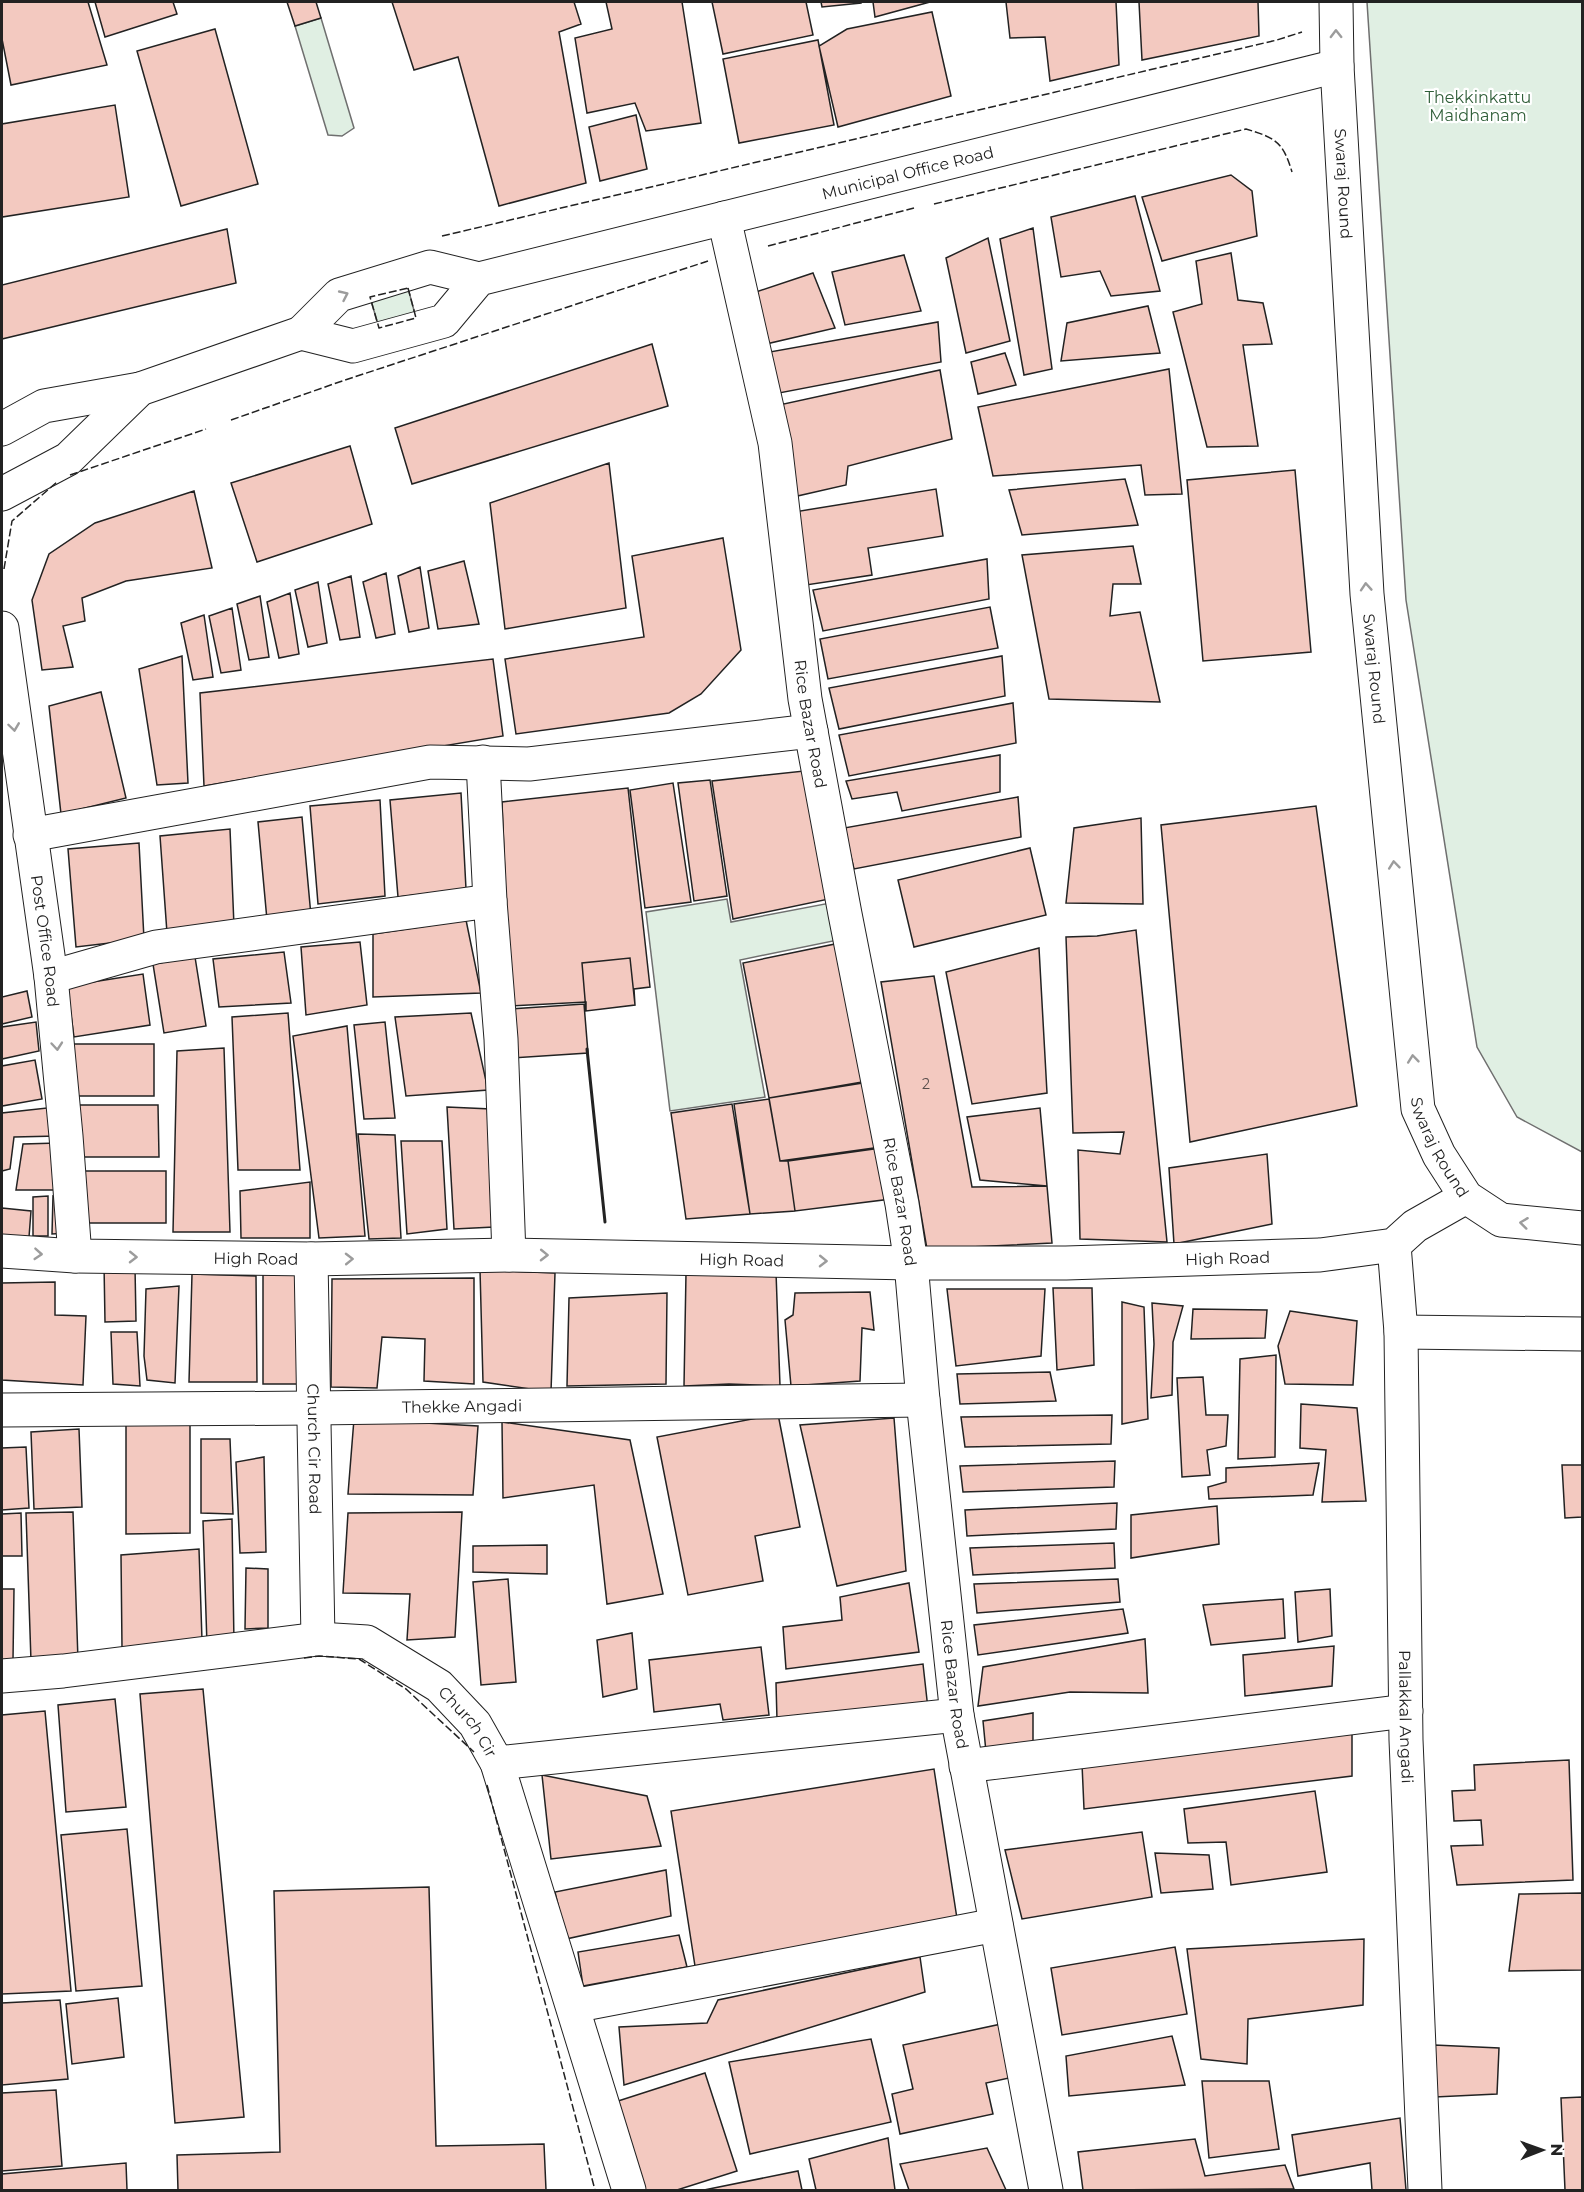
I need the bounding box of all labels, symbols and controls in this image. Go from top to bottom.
one-way arrow [1330,29,1342,38]
park label: Thekkinkattu Maidhanam [1425,88,1531,125]
street label: Swaraj Round [1331,128,1356,240]
street label: Municipal Office Road [820,143,996,204]
one-way arrow [338,290,349,302]
one-way arrow [1360,583,1373,592]
street label: Swaraj Round [1359,613,1389,725]
street label: Rice Bazar Road [790,659,830,790]
one-way arrow [8,723,20,732]
one-way arrow [1388,861,1401,870]
street label: Post Office Road [27,874,63,1008]
one-way arrow [50,1041,63,1050]
one-way arrow [1407,1055,1420,1064]
house number: 2 [922,1075,930,1093]
street label: Swaraj Round [1407,1096,1473,1201]
street label: Rice Bazar Road [879,1136,920,1267]
one-way arrow [1520,1218,1529,1230]
one-way arrow [34,1247,43,1260]
street label: High Road [1185,1248,1271,1269]
street label: High Road [213,1249,299,1269]
one-way arrow [540,1249,549,1262]
street label: High Road [699,1250,784,1270]
one-way arrow [129,1251,138,1263]
one-way arrow [345,1252,354,1265]
one-way arrow [819,1255,828,1267]
street label: Church Cir Road [303,1383,325,1515]
street label: Thekke Angadi [402,1396,522,1417]
street label: Rice Bazar Road [937,1619,972,1751]
street label: Pallakkal Angadi [1395,1650,1417,1784]
street label: Church Cir [434,1683,501,1761]
north arrow [1512,2120,1572,2180]
text: N [1547,2143,1566,2156]

